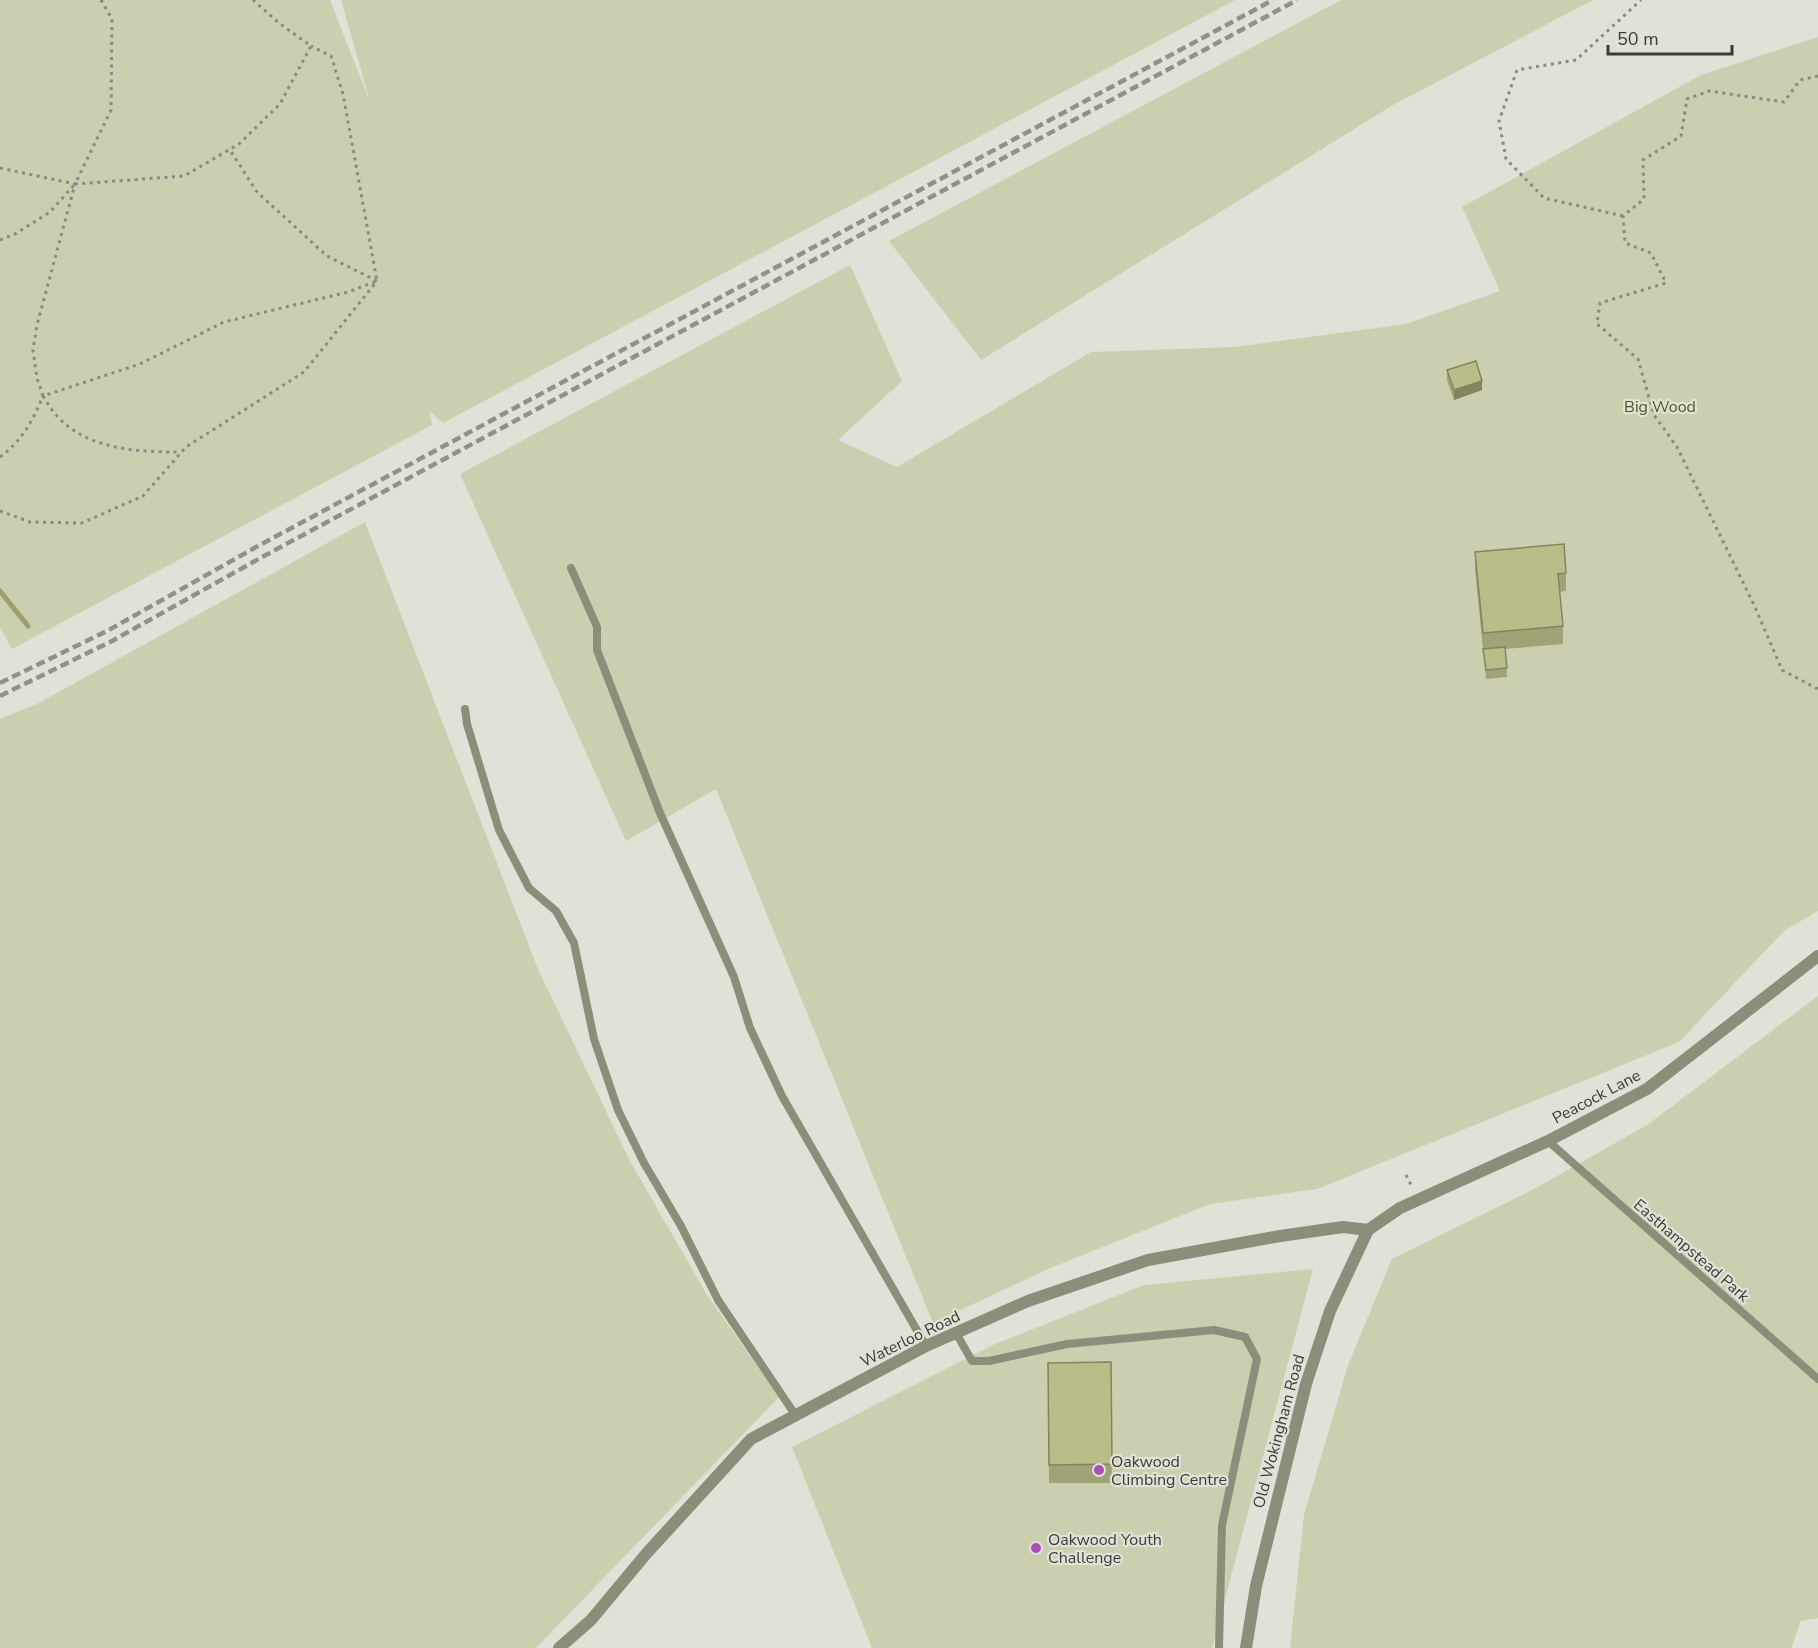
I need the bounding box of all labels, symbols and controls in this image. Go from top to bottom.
scale bar [1608,18,1732,56]
text: 50 m [1617,27,1659,51]
park label: Big Wood [1624,396,1696,418]
street label: Peacock Lane [1548,1064,1645,1129]
street label: Easthampstead Park [1629,1194,1755,1308]
street label: Waterloo Road [857,1305,964,1373]
street label: Old Wokingham Road [1248,1352,1310,1511]
place label: Oakwood Climbing Centre [1111,1451,1227,1491]
marker: Oakwood Climbing Centre [1092,1463,1106,1477]
place label: Oakwood Youth Challenge [1048,1529,1162,1569]
marker: Oakwood Youth Challenge [1029,1541,1043,1555]

